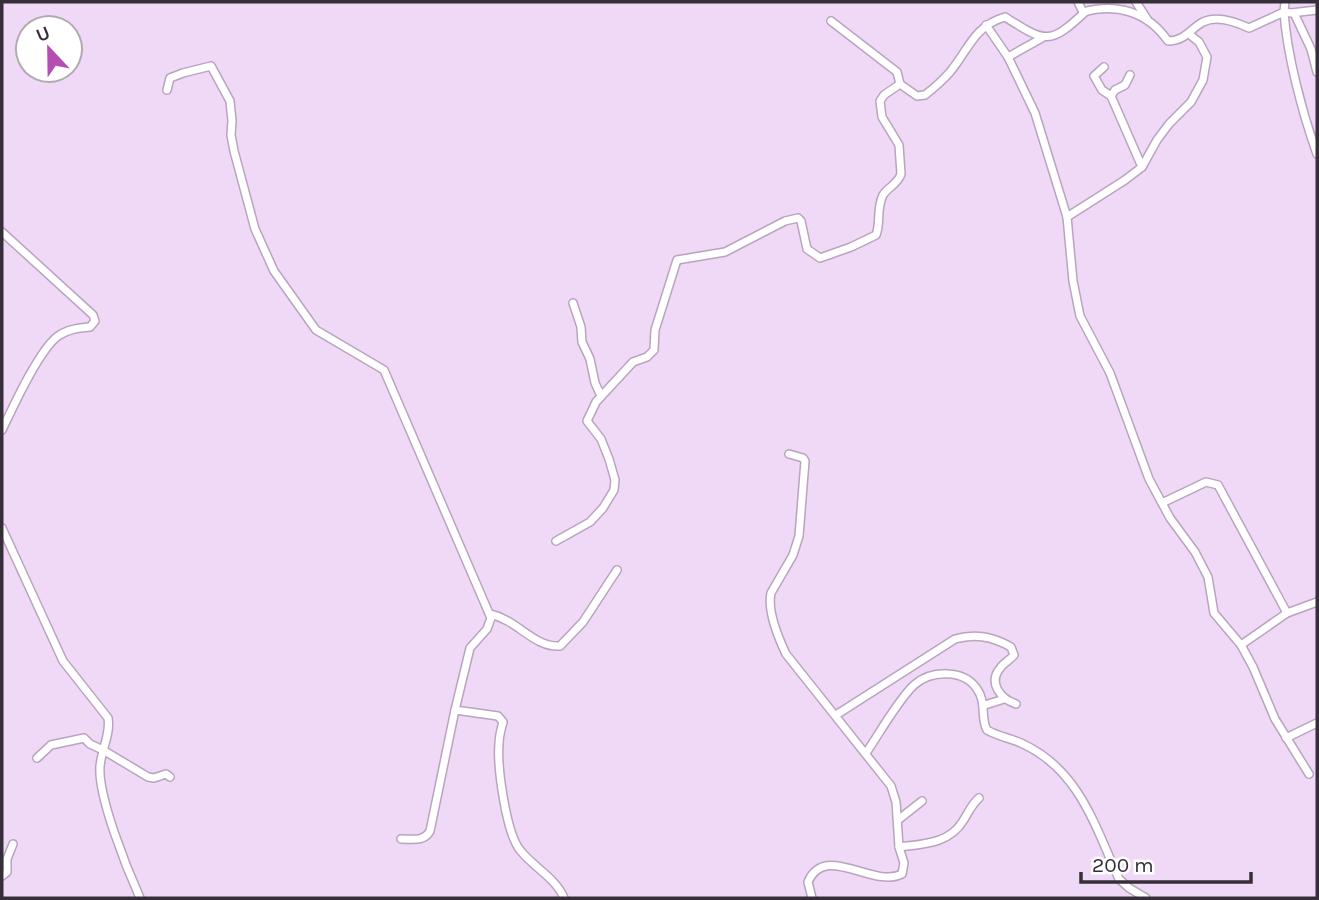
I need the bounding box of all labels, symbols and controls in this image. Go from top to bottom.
north arrow [14,14,84,84]
text: U [33,22,53,47]
scale bar [1081,841,1251,885]
text: 200 m [1092,853,1154,877]

